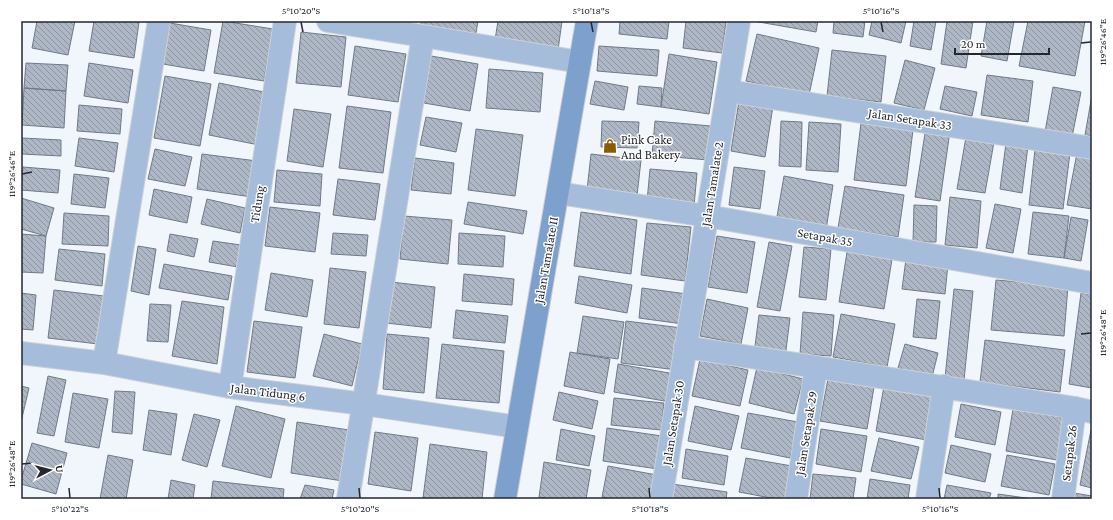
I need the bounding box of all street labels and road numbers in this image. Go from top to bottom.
street label: Jalan Setapak 33 [866,105,953,133]
street label: Jalan Tamalate 2 [698,140,726,229]
street label: Tidung [247,184,267,224]
street label: Jalan Tamalate II [531,216,561,305]
street label: Setapak 35 [796,225,854,249]
street label: Jalan Setapak 30 [659,379,687,468]
street label: Jalan Tidung 6 [229,380,306,404]
street label: Jalan Setapak 29 [792,390,820,477]
street label: Setapak 26 [1058,424,1080,482]

